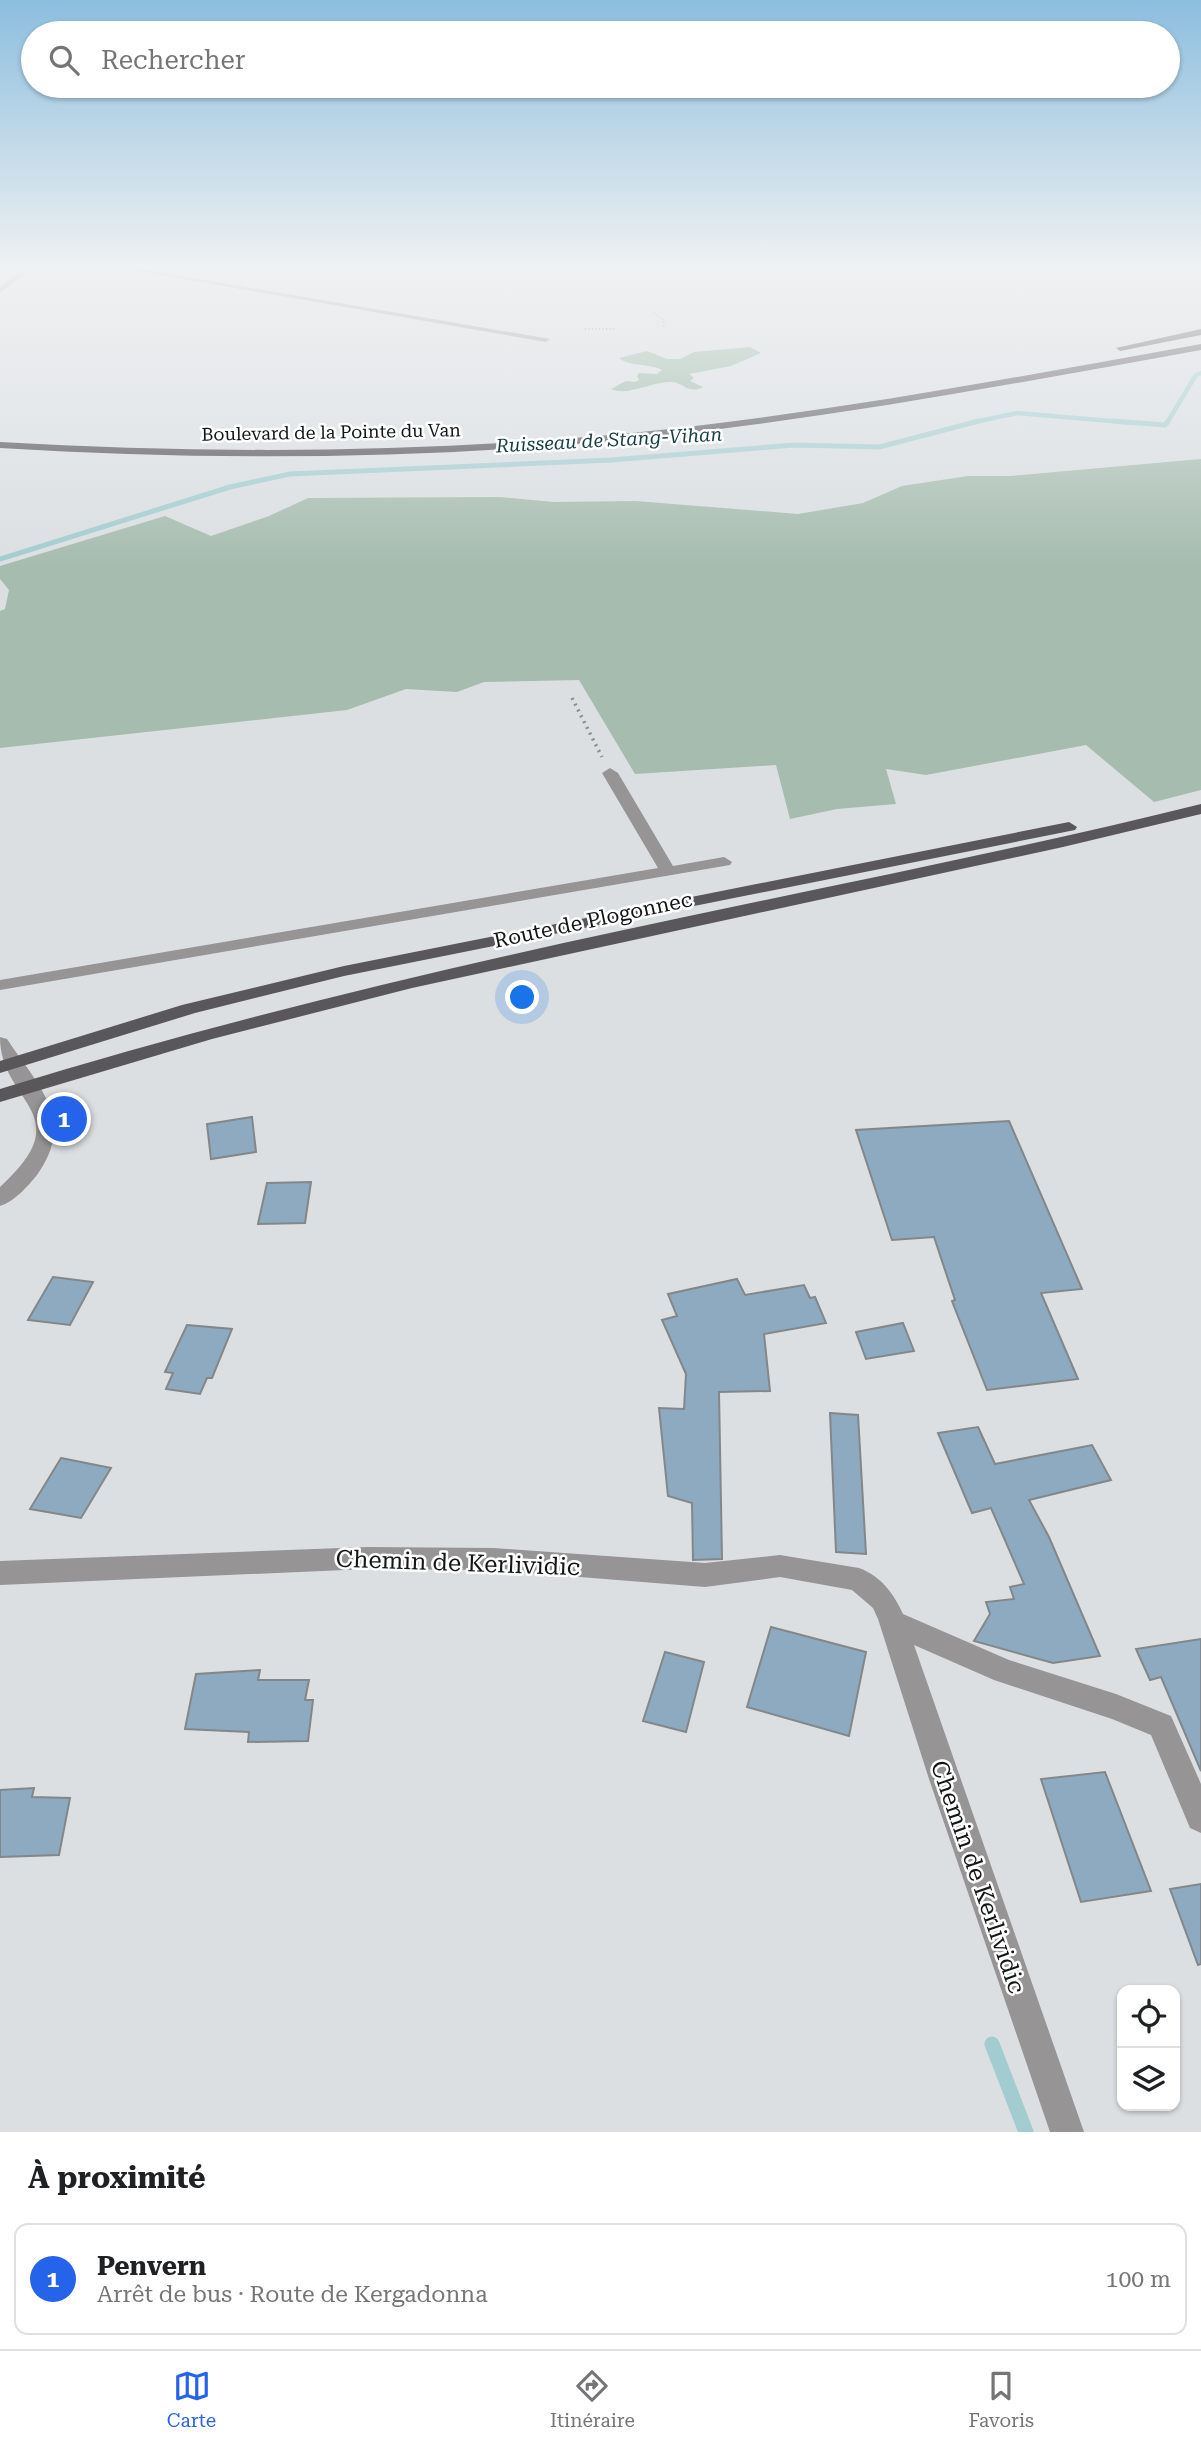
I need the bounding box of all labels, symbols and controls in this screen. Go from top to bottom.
search box [21,21,1180,98]
icon: search [45,41,83,79]
text: Rechercher [101,45,245,75]
street label: Boulevard de la Pointe du Van [201,419,461,445]
water label: Ruisseau de Stang-Vihan [494,423,723,457]
street label: Route de Plogonnec [491,887,695,953]
your location [505,980,539,1014]
pin: 1 [41,1093,87,1145]
street label: Chemin de Kerlividic [335,1545,581,1581]
street label: Chemin de Kerlividic [925,1757,1031,1997]
map controls [1117,1985,1180,2111]
button: locate [1117,1985,1180,2048]
button: layers [1117,2048,1180,2111]
text: À proximité [28,2160,206,2195]
text: Penvern [97,2251,206,2281]
text: 1 [47,2266,59,2293]
text: 100 m [1106,2266,1171,2293]
text: Arrêt de bus · Route de Kergadonna [97,2281,488,2308]
tab: Carte [167,2367,216,2432]
tab: Itinéraire [550,2367,635,2432]
tab: Favoris [969,2367,1034,2432]

